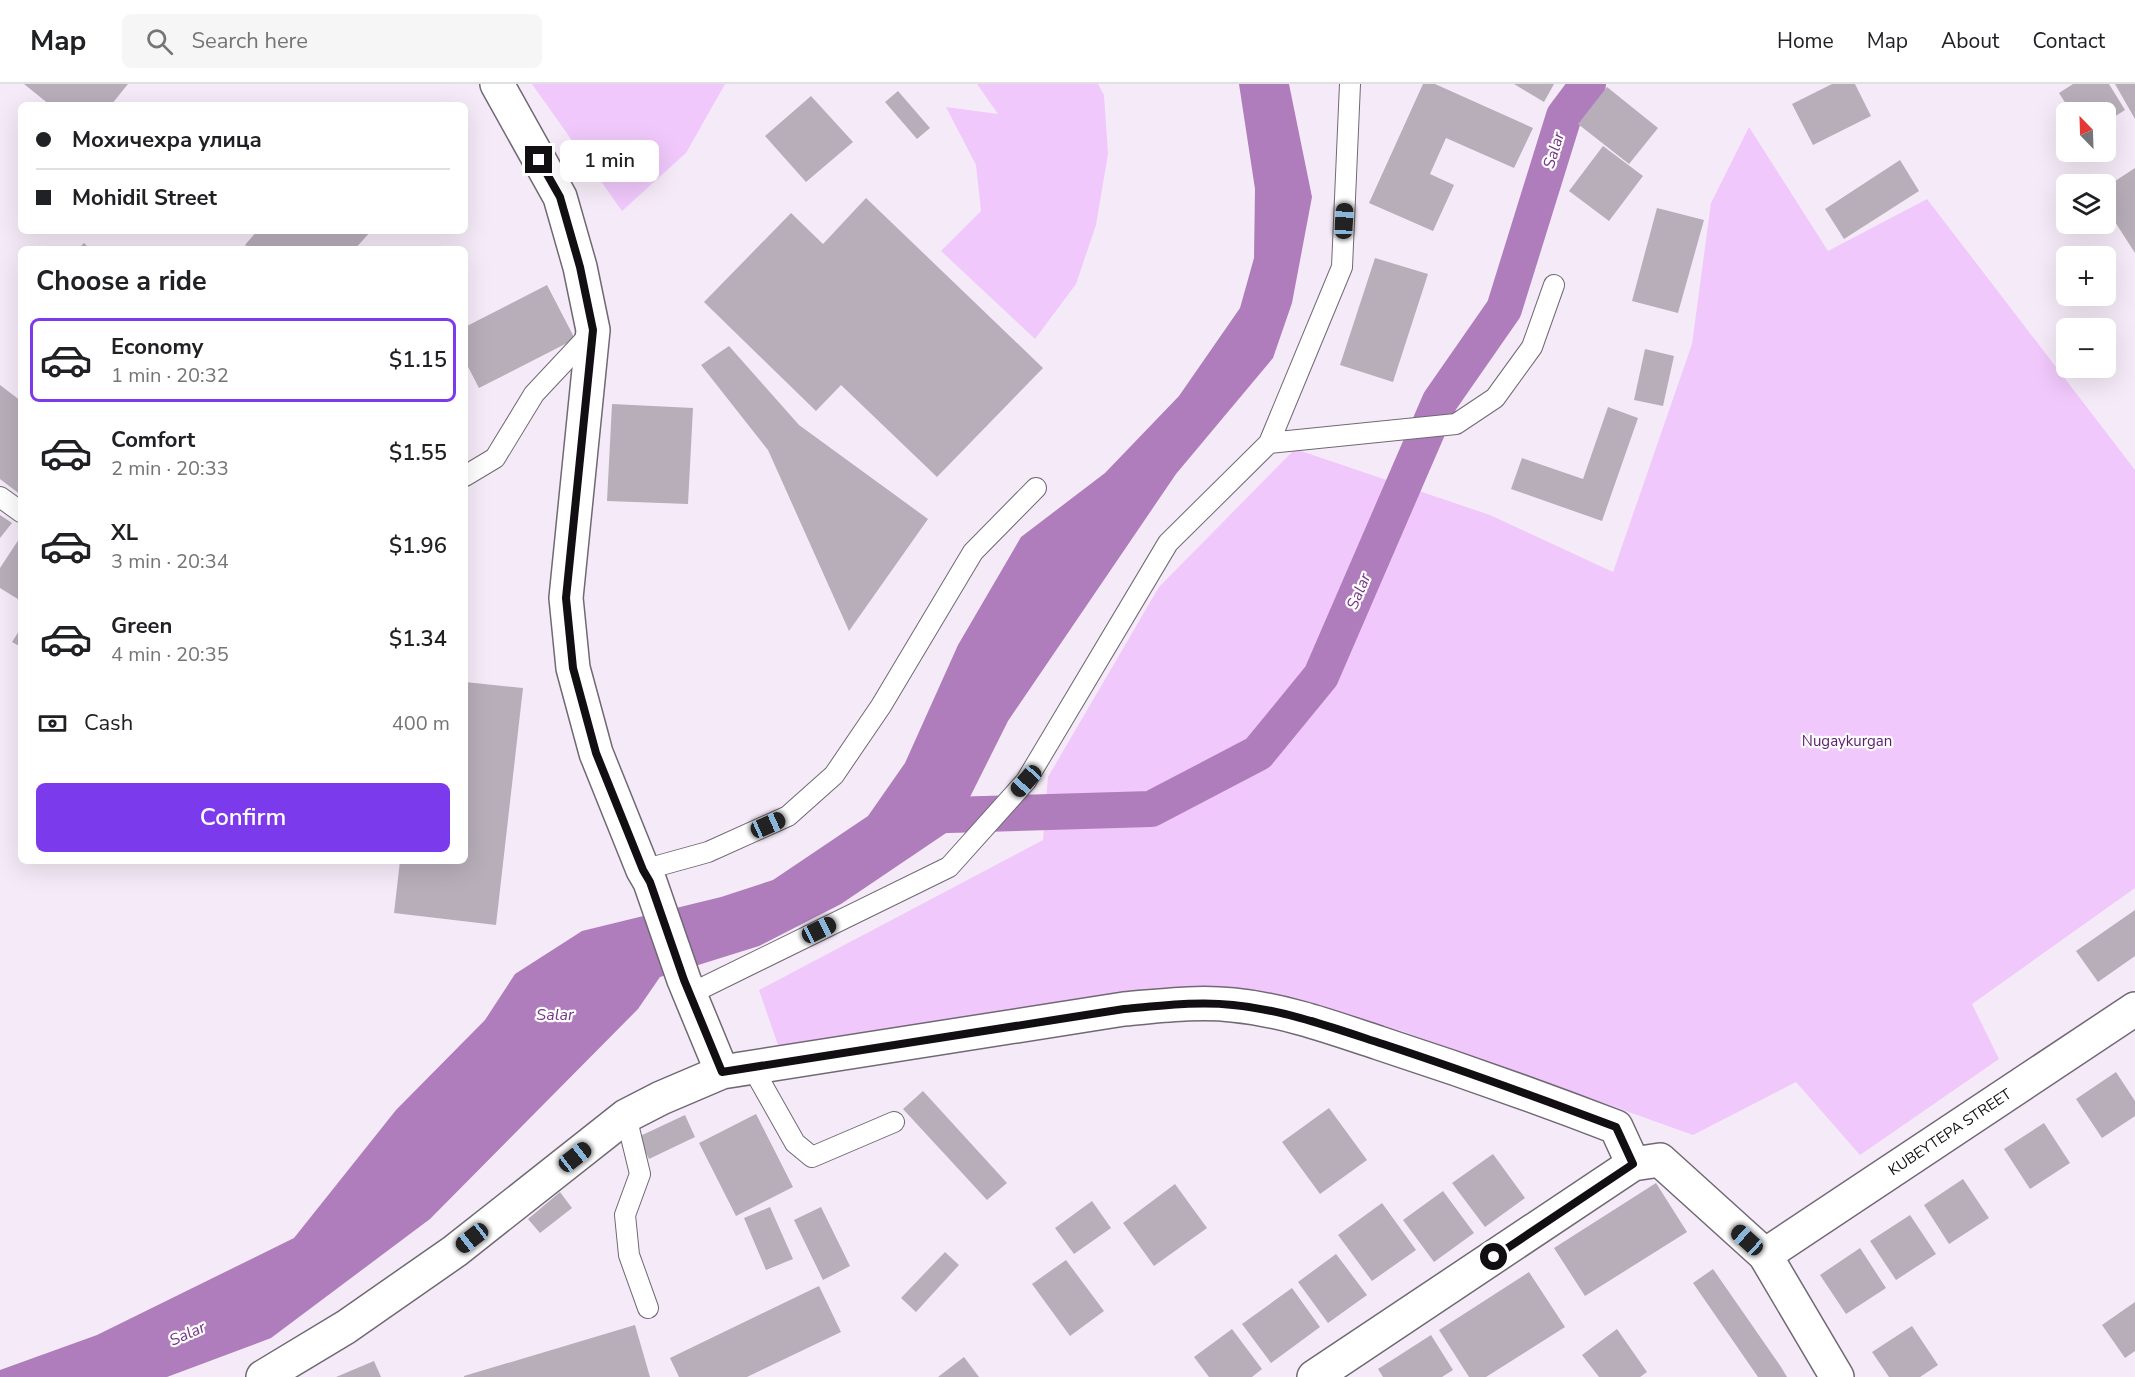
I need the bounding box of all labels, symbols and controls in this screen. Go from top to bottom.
search box [122,14,542,68]
text: Map [30,22,86,60]
icon: search [143,25,176,58]
text: Search here [191,26,308,56]
text: Home [1777,27,1834,55]
text: Map [1867,27,1908,55]
text: About [1941,27,1999,55]
text: Contact [2032,27,2105,55]
north arrow [2056,102,2116,162]
map controls [2056,102,2116,378]
text: Мохичехра улица [72,125,262,155]
water label: Salar [1538,128,1570,171]
callout: 1 min [560,139,659,181]
route end [525,146,552,173]
text: 1 min [584,147,635,174]
button: layers [2056,174,2116,234]
text: Mohidil Street [72,183,217,213]
car [1334,203,1354,239]
button: + [2056,246,2116,306]
text: Choose a ride [36,263,207,300]
button: − [2056,318,2116,378]
text: Economy [111,332,203,362]
icon: car [39,333,93,387]
text: $1.15 [389,345,447,375]
text: 1 min · 20:32 [111,362,229,389]
text: Comfort [111,425,195,455]
icon: car [39,426,93,480]
text: $1.55 [389,438,447,468]
text: 2 min · 20:33 [111,455,229,482]
text: XL [111,518,138,548]
icon: car [39,519,93,573]
text: $1.96 [389,531,447,561]
text: 3 min · 20:34 [111,548,229,575]
water label: Salar [1342,569,1377,613]
text: Green [111,611,172,641]
icon: car [39,612,93,666]
text: $1.34 [389,624,447,654]
text: 4 min · 20:35 [111,641,229,668]
icon: cash [36,707,69,740]
text: Cash [84,708,133,738]
text: 400 m [392,710,450,737]
park label: Nugaykurgan [1802,731,1892,751]
car [1007,762,1045,800]
button: Confirm [36,783,450,852]
car [748,809,788,841]
car [799,914,839,946]
water label: Salar [536,1004,575,1026]
street label: KUBEYTEPA STREET [1885,1084,2015,1180]
car [555,1139,595,1175]
car [452,1220,492,1256]
car [1728,1221,1766,1259]
route start [1480,1243,1507,1270]
water label: Salar [166,1316,210,1352]

